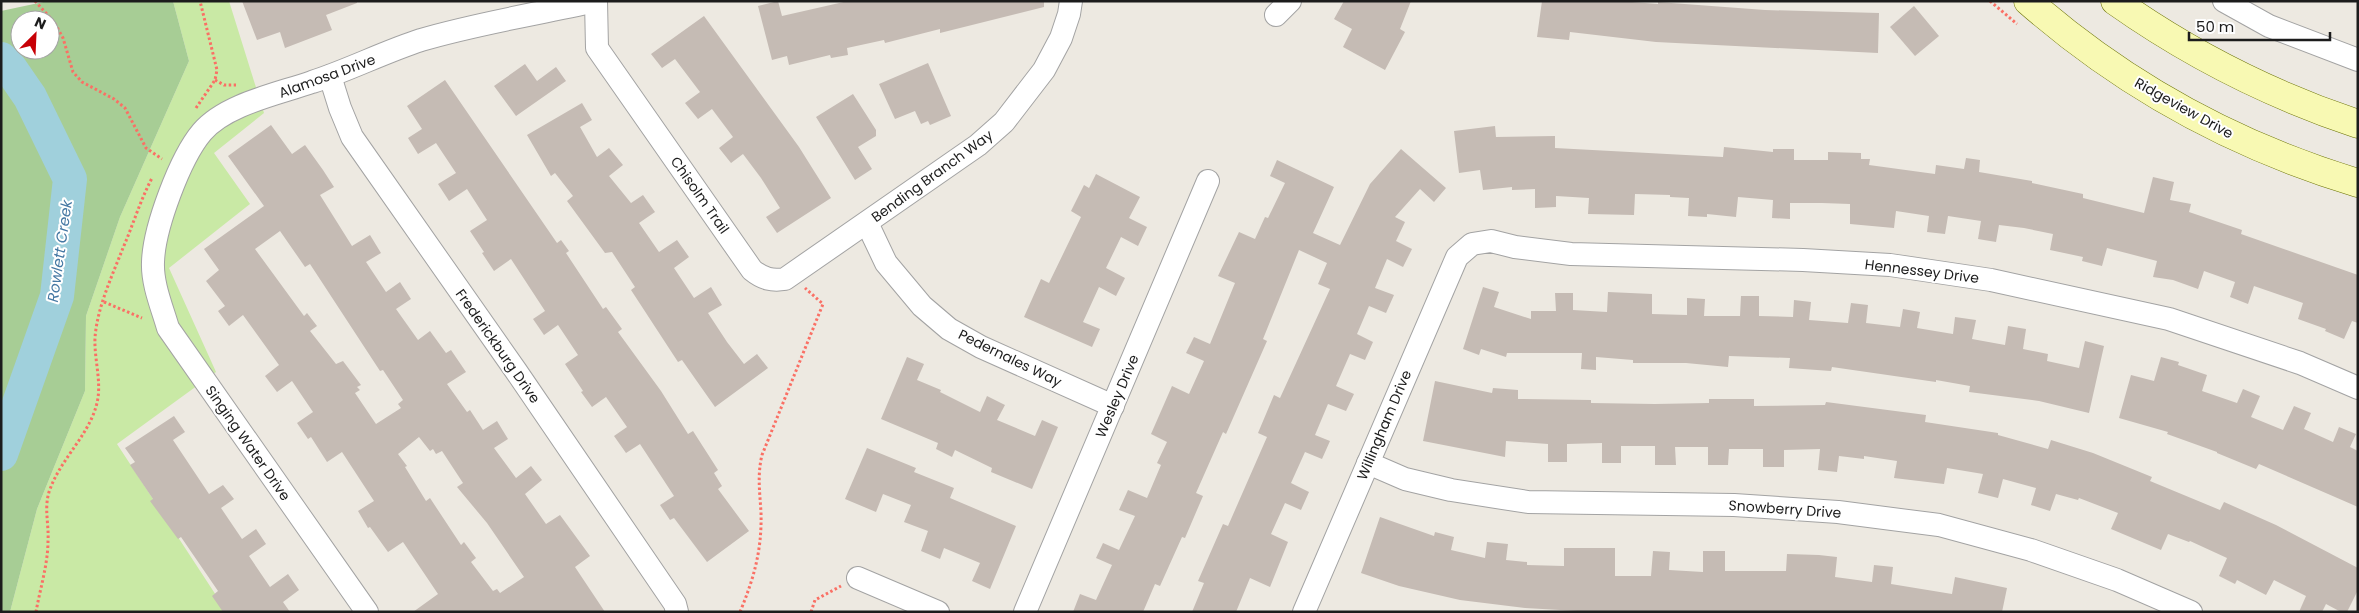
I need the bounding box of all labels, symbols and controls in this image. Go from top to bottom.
north arrow [10,10,60,60]
scale bar [2189,10,2330,42]
text: N [31,12,49,34]
text: 50 m [2196,16,2234,37]
street label: Alamosa Drive [276,49,378,103]
street label: Ridgeview Drive [2131,73,2237,144]
street label: Bending Branch Way [867,125,997,227]
street label: Chisolm Trail [666,152,734,238]
water label: Rowlett Creek [42,197,77,303]
street label: Hennessey Drive [1864,254,1981,288]
street label: Frederickburg Drive [451,285,545,407]
street label: Pedernales Way [955,324,1065,392]
street label: Wesley Drive [1091,351,1144,441]
street label: Willingham Drive [1352,367,1416,483]
street label: Singing Water Drive [201,381,296,505]
street label: Snowberry Drive [1728,495,1842,523]

